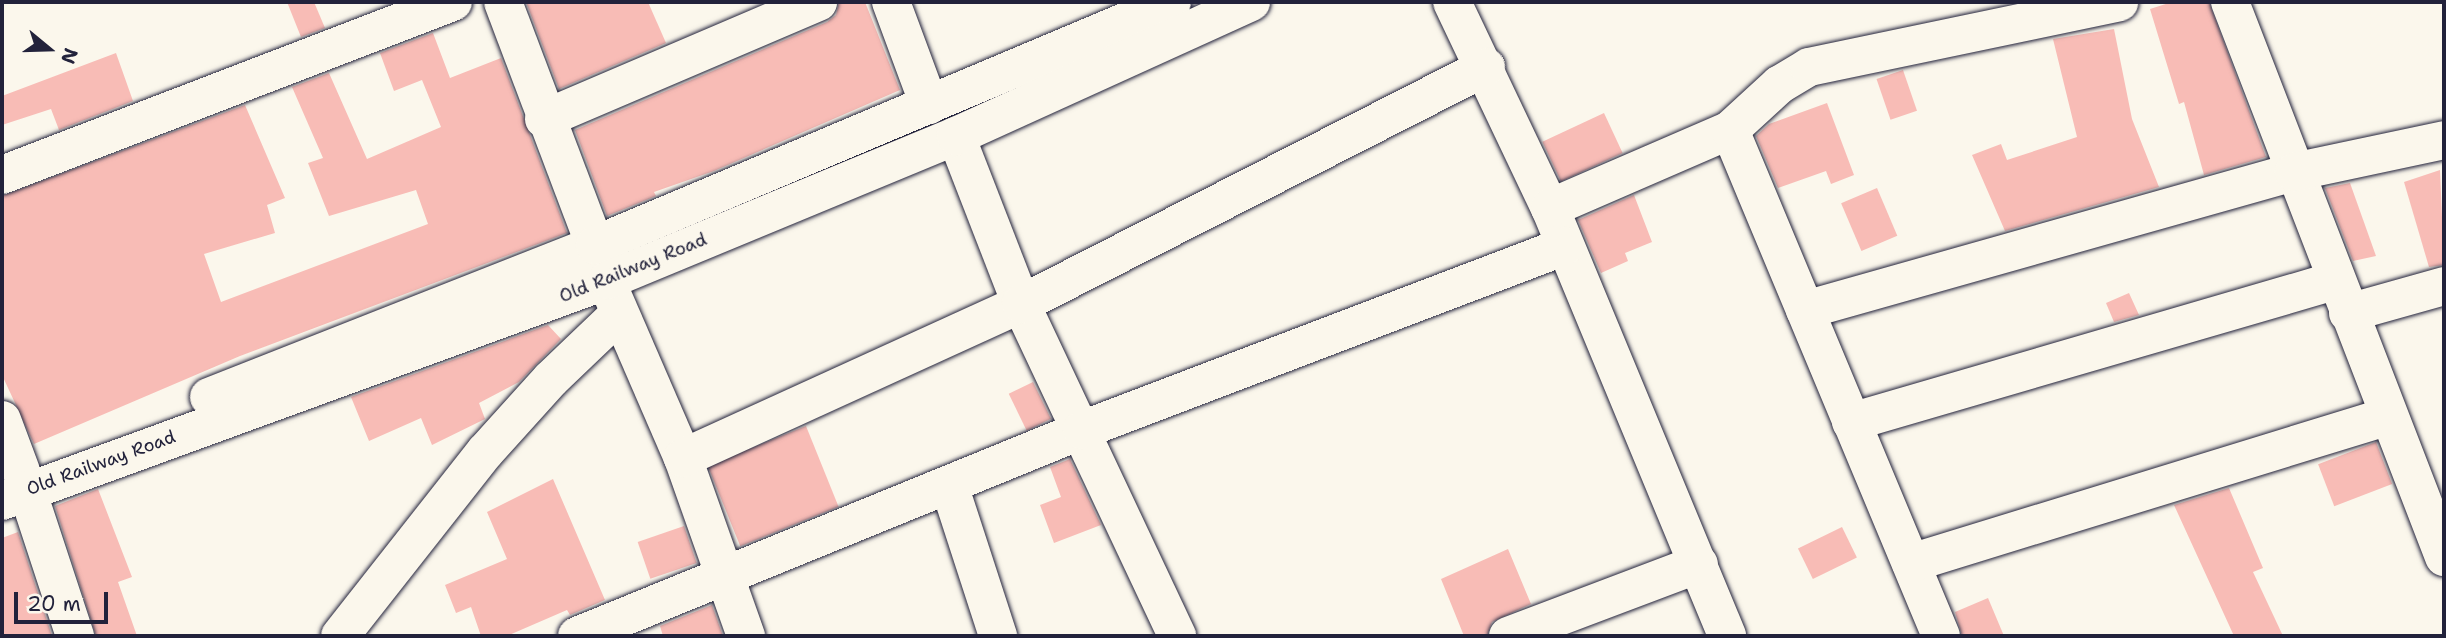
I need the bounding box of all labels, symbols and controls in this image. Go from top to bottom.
north arrow [14,14,84,84]
text: N [55,45,84,67]
street label: Old Railway Road [556,229,710,307]
street label: Old Railway Road [24,426,178,500]
scale bar [18,578,112,622]
text: 20 m [27,590,81,618]

